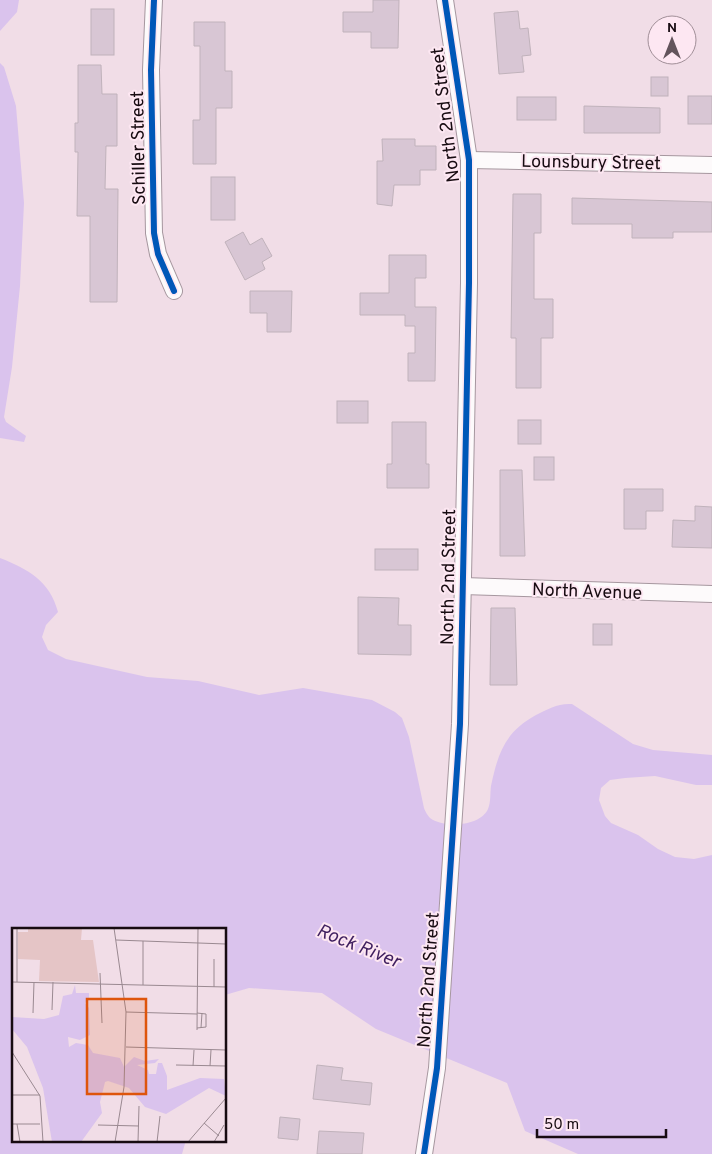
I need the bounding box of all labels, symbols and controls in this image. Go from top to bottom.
north arrow [647,15,697,65]
text: N [667,20,677,37]
street label: North 2nd Street [427,46,466,184]
street label: Schiller Street [127,91,152,205]
street label: Lounsbury Street [521,151,661,176]
street label: North 2nd Street [437,509,462,645]
street label: North Avenue [531,579,642,606]
street label: North 2nd Street [413,911,446,1049]
water label: Rock River [313,919,405,975]
inset map [12,928,226,1142]
scale bar [537,1106,666,1138]
text: 50 m [544,1116,579,1135]

